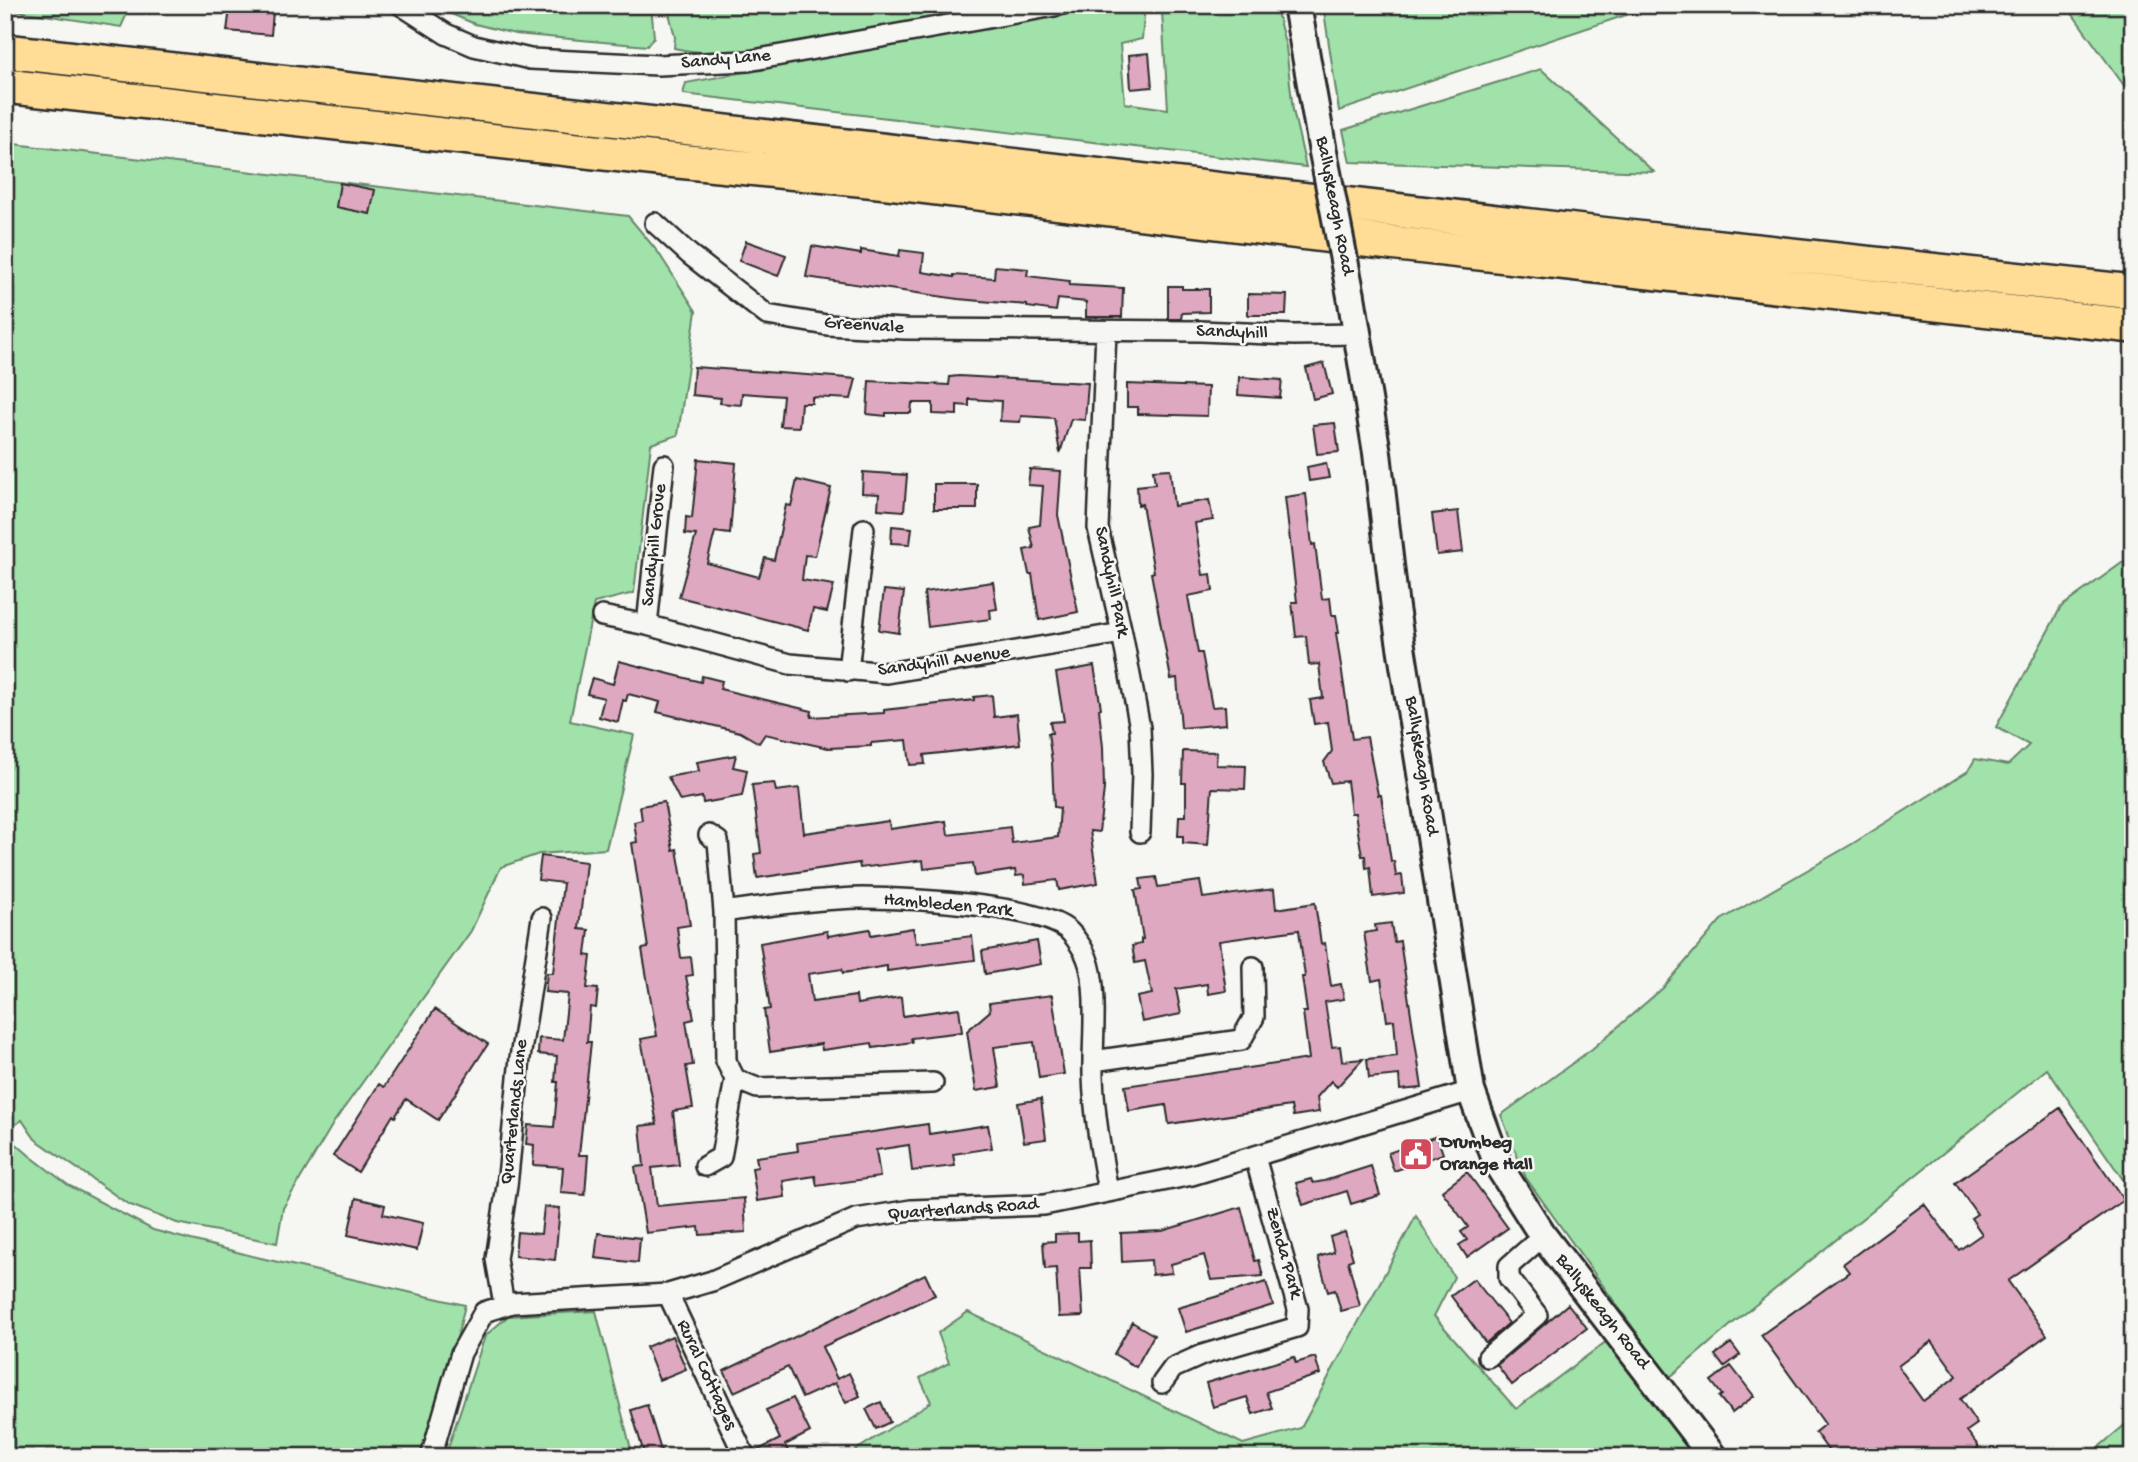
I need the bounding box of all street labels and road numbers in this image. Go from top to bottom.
street label: Sandy Lane [680,45,772,75]
street label: Ballyskeagh Road [1309,134,1359,279]
street label: Greenvale [823,312,905,340]
street label: Sandyhill [1196,320,1268,346]
street label: Sandyhill Grove [637,483,673,607]
street label: Sandyhill Park [1088,525,1134,641]
street label: Sandyhill Avenue [876,641,1012,683]
street label: Ballyskeagh Road [1398,694,1444,839]
street label: Hambleden Park [882,889,1015,923]
street label: Quarterlands Lane [496,1038,534,1186]
street label: Quarterlands Road [887,1193,1041,1227]
street label: Zenda Park [1259,1205,1307,1303]
street label: Ballyskeagh Road [1549,1249,1656,1376]
street label: Rural Cottages [671,1316,742,1435]

